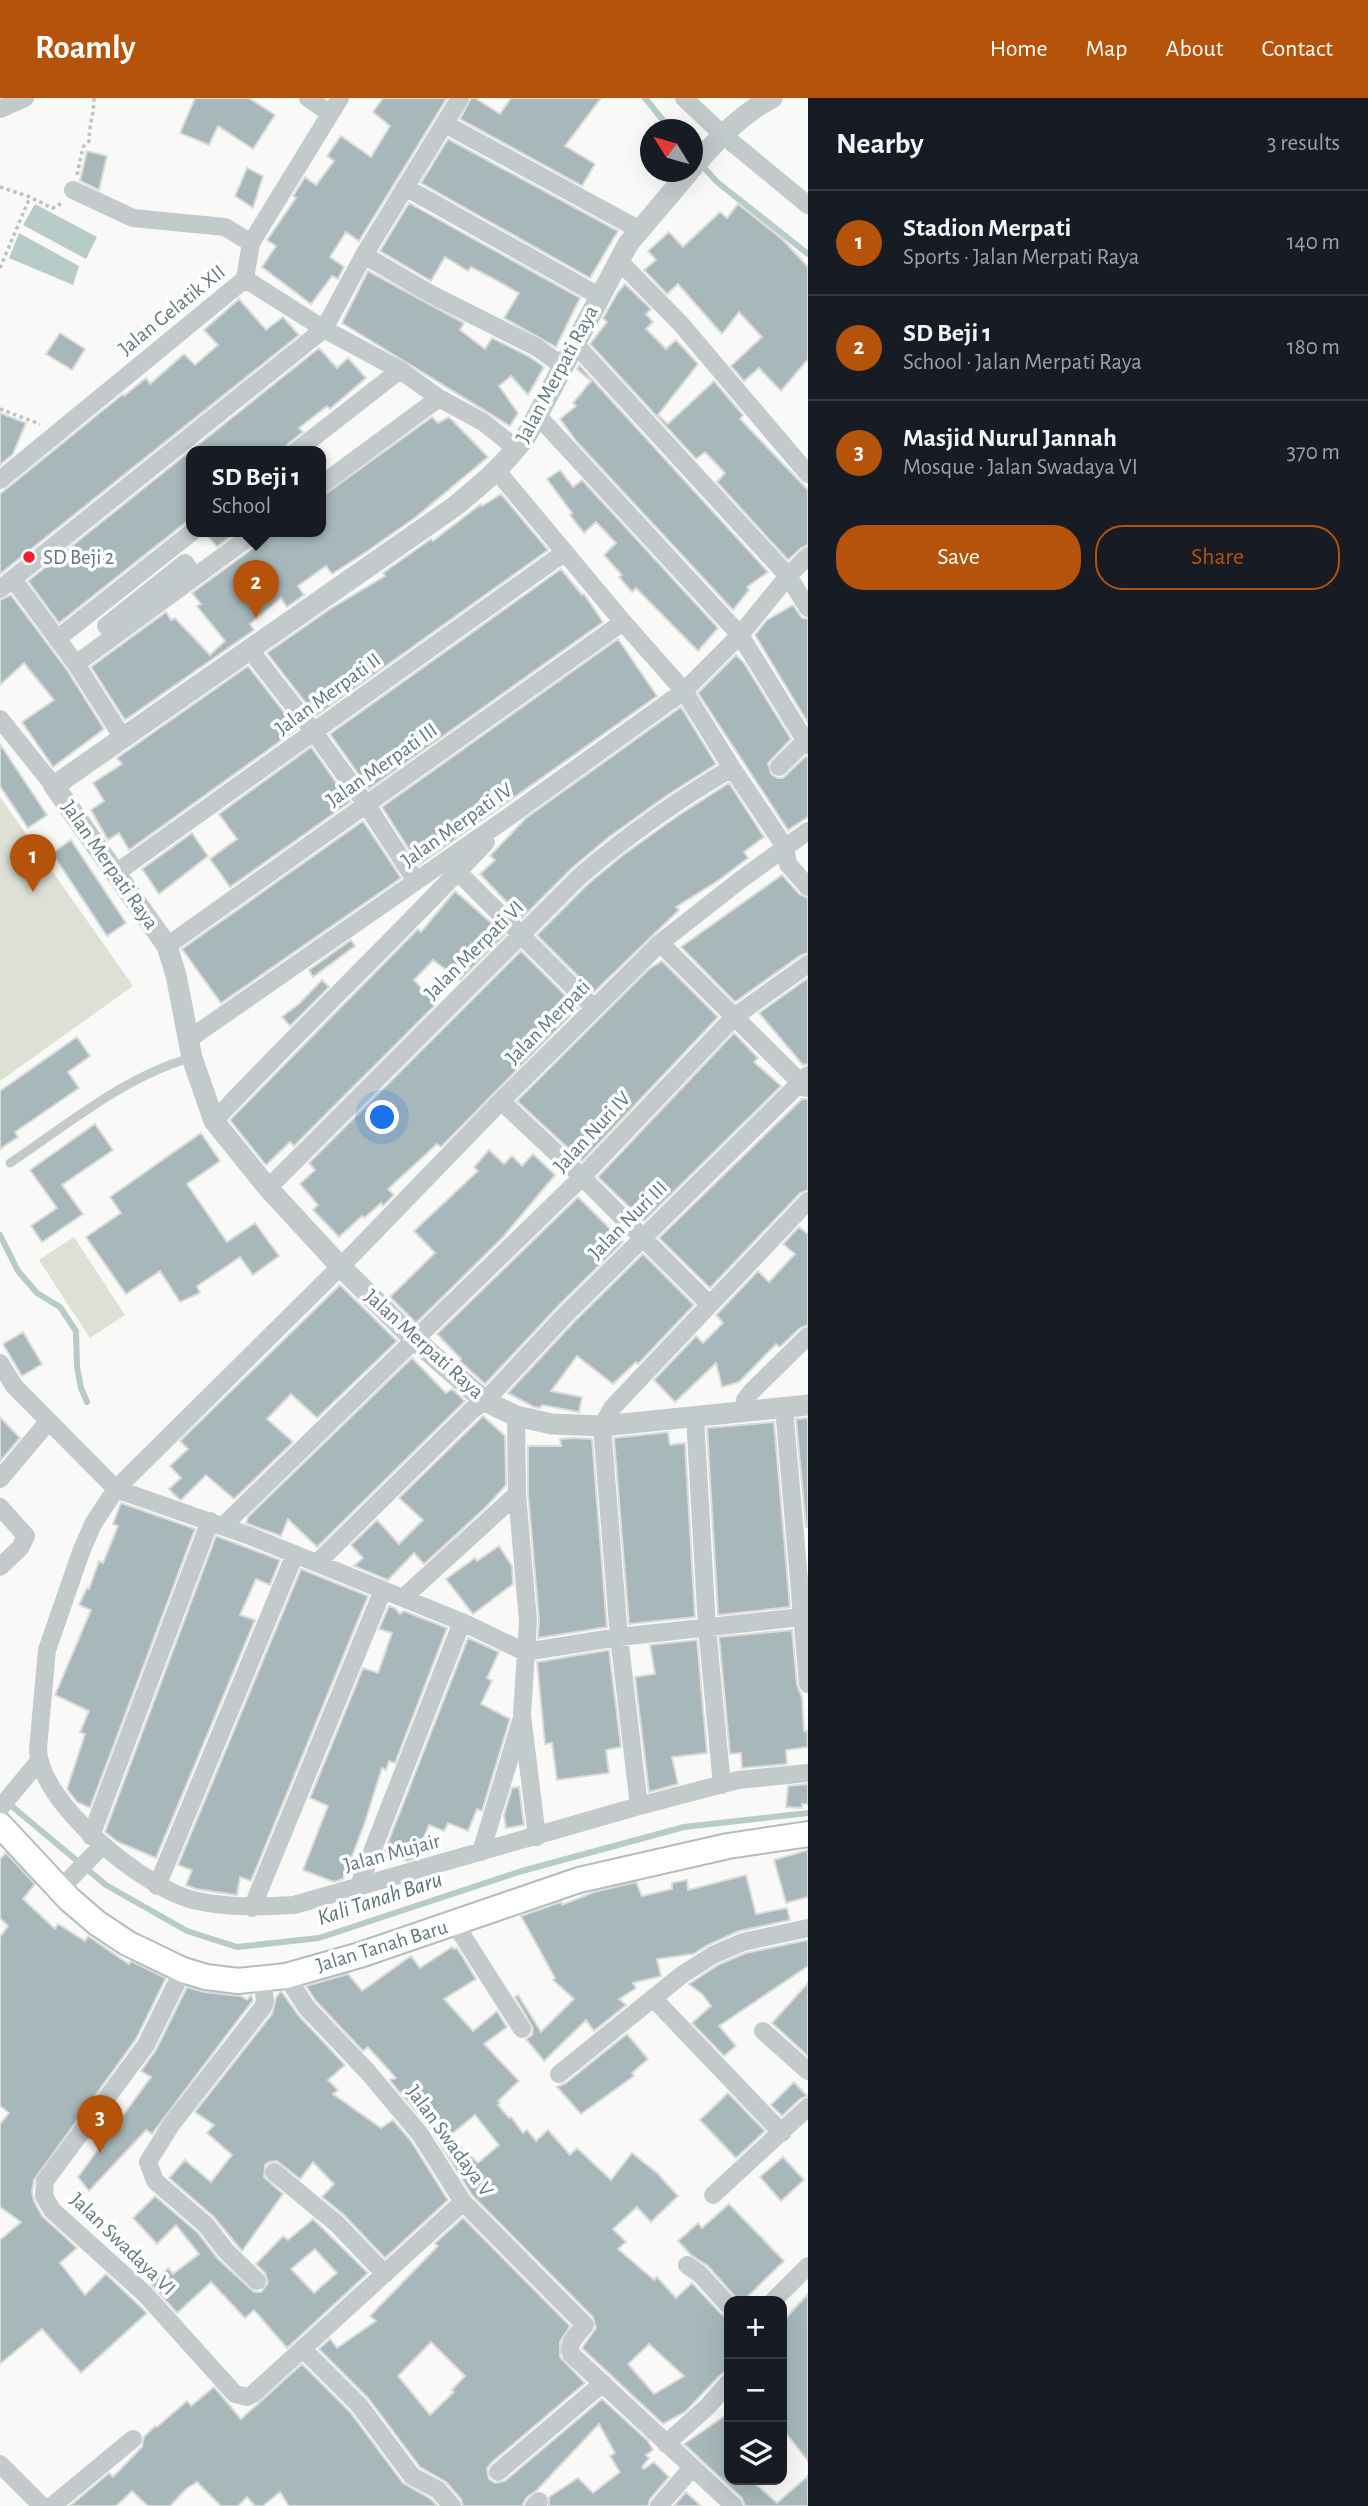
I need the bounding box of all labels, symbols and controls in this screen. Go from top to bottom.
text: Roamly [35,32,135,65]
text: Home [990,37,1048,61]
text: Map [1086,37,1128,61]
text: About [1166,37,1223,61]
text: Contact [1261,37,1333,61]
north arrow [640,119,703,182]
text: Nearby [836,129,924,159]
text: 3 results [1267,132,1340,155]
text: Stadion Merpati [903,215,1071,241]
text: 1 [855,231,863,254]
text: 140 m [1287,231,1340,254]
text: Sports · Jalan Merpati Raya [903,246,1139,269]
street label: Jalan Gelatik XII [115,261,229,359]
street label: Jalan Merpati Raya [512,302,602,446]
text: SD Beji 1 [903,320,992,346]
text: 2 [854,336,864,359]
text: 180 m [1287,336,1340,359]
text: School · Jalan Merpati Raya [903,351,1142,374]
text: Masjid Nurul Jannah [903,425,1117,451]
text: 3 [854,441,864,464]
text: 370 m [1287,441,1340,464]
popup [186,446,326,537]
text: Mosque · Jalan Swadaya VI [903,456,1138,479]
text: SD Beji 1 [212,464,300,490]
text: School [212,495,271,518]
button: Save [836,525,1081,590]
button: Share [1095,525,1340,590]
place label: SD Beji 2 [43,547,114,568]
marker: SD Beji 2 [21,549,37,565]
pin: 2 [233,560,279,618]
street label: Jalan Merpati II [272,649,384,739]
street label: Jalan Merpati III [323,719,441,811]
street label: Jalan Merpati IV [398,779,516,871]
street label: Jalan Merpati Raya [58,797,162,934]
pin: 1 [10,834,56,892]
street label: Jalan Merpati VI [420,896,528,1004]
street label: Jalan Merpati [502,976,594,1068]
street label: Jalan Nuri IV [550,1087,635,1176]
your location [365,1100,399,1134]
street label: Jalan Nuri III [585,1177,671,1263]
street label: Jalan Merpati Raya [360,1285,488,1403]
street label: Jalan Mujair [342,1830,443,1876]
water label: Kali Tanah Baru [315,1868,445,1930]
street label: Jalan Tanah Baru [314,1916,451,1976]
street label: Jalan Swadaya V [403,2082,497,2201]
pin: 3 [77,2095,123,2153]
street label: Jalan Swadaya VI [66,2189,180,2299]
map controls [724,2296,787,2485]
button: + [724,2296,787,2359]
button: − [724,2359,787,2422]
button: layers [724,2422,787,2485]

